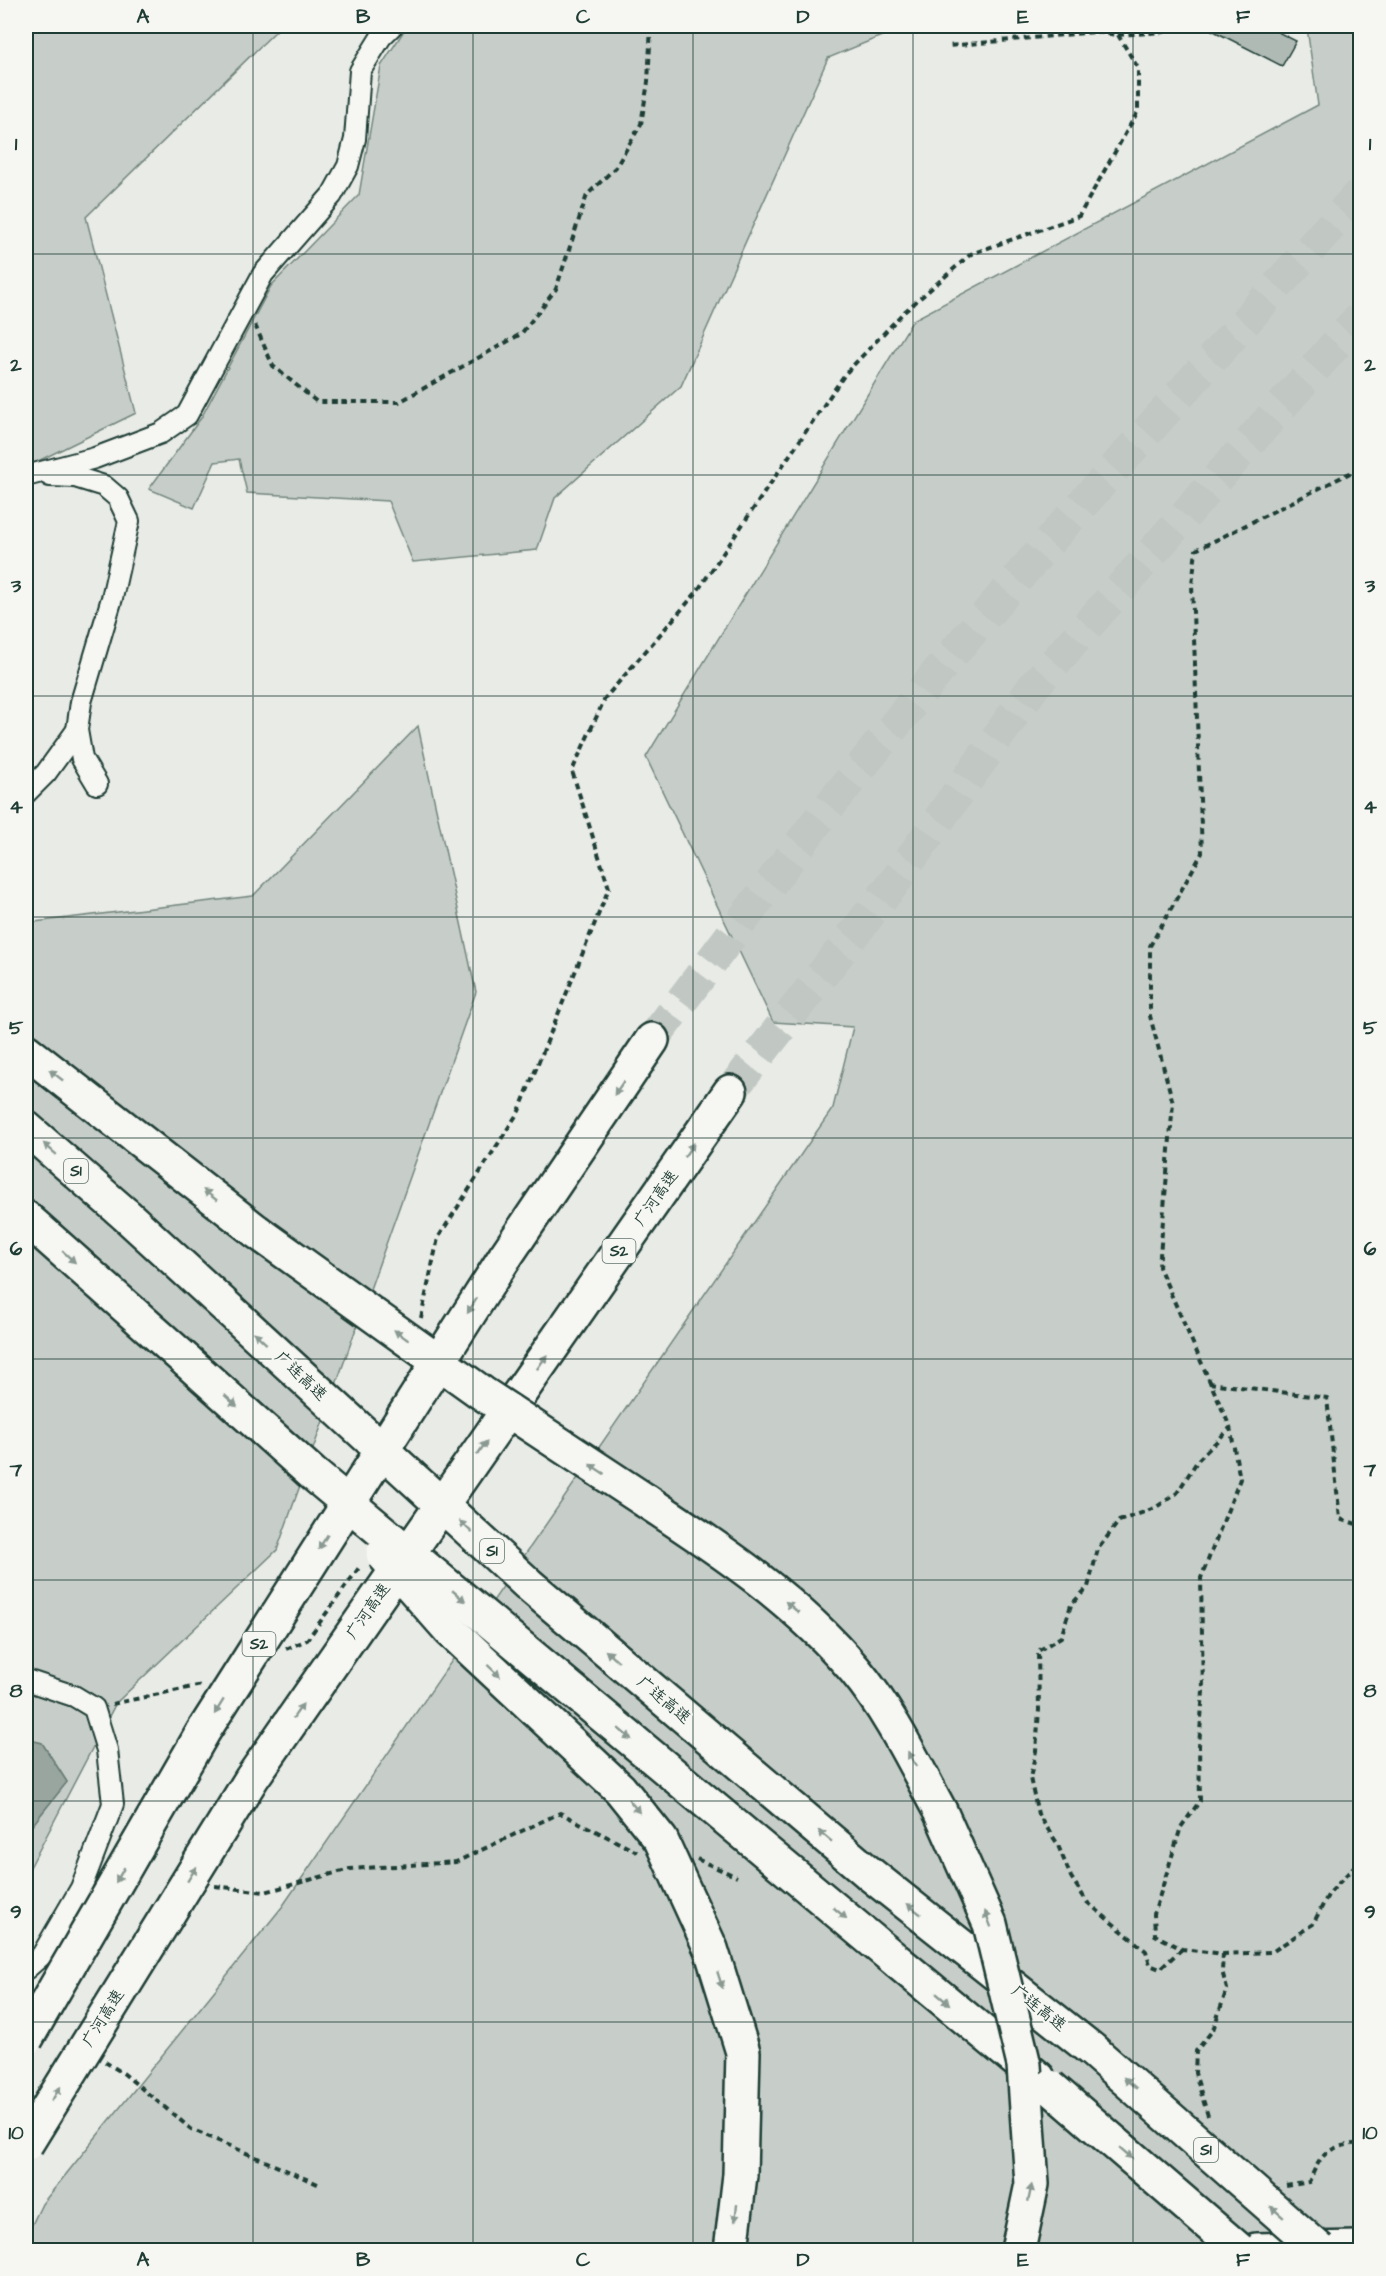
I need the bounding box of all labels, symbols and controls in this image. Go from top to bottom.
text: A [137,3,150,31]
text: B [356,3,371,31]
text: C [576,3,591,31]
text: D [797,3,810,31]
text: E [1017,3,1029,31]
text: F [1236,3,1251,31]
text: 1 [15,130,18,158]
text: 1 [1369,130,1372,158]
text: 2 [9,351,22,379]
text: 2 [1363,351,1376,379]
text: 3 [10,572,22,600]
text: 3 [1364,572,1376,600]
text: 4 [9,793,23,821]
text: 4 [1363,793,1377,821]
text: 5 [9,1014,24,1042]
text: 5 [1363,1014,1378,1042]
one-way arrow [48,1068,64,1081]
one-way arrow [614,1080,625,1096]
one-way arrow [42,1142,57,1156]
one-way arrow [683,1142,694,1158]
road number: S1 [64,1159,88,1183]
street label: 广河高速 [629,1165,683,1231]
one-way arrow [202,1189,217,1201]
text: 6 [10,1235,23,1263]
text: 6 [1364,1235,1377,1263]
road number: S2 [602,1239,636,1263]
one-way arrow [61,1250,76,1263]
one-way arrow [467,1298,478,1314]
one-way arrow [394,1329,410,1341]
one-way arrow [253,1332,268,1345]
street label: 广连高速 [270,1346,332,1406]
one-way arrow [536,1354,548,1370]
one-way arrow [224,1394,239,1408]
one-way arrow [476,1440,488,1456]
text: 7 [9,1456,23,1484]
text: 7 [1363,1456,1377,1484]
one-way arrow [589,1463,606,1474]
one-way arrow [458,1520,473,1534]
one-way arrow [318,1534,329,1550]
road number: S1 [480,1539,504,1563]
street label: 广河高速 [341,1578,395,1644]
one-way arrow [451,1589,466,1602]
one-way arrow [784,1602,799,1614]
road number: S2 [242,1632,276,1656]
one-way arrow [605,1650,620,1663]
one-way arrow [486,1664,501,1678]
street label: 广连高速 [632,1671,696,1729]
text: 8 [10,1677,23,1705]
text: 8 [1364,1677,1377,1705]
one-way arrow [214,1699,225,1715]
one-way arrow [292,1703,303,1719]
one-way arrow [617,1728,633,1741]
one-way arrow [907,1750,917,1767]
one-way arrow [627,1798,640,1814]
one-way arrow [818,1830,833,1843]
one-way arrow [187,1866,198,1882]
one-way arrow [115,1867,126,1883]
text: 9 [10,1898,22,1926]
text: 9 [1364,1898,1376,1926]
one-way arrow [906,1902,922,1915]
one-way arrow [832,1906,847,1919]
one-way arrow [983,1910,993,1928]
one-way arrow [716,1971,725,1989]
street label: 广连高速 [1007,1980,1071,2036]
street label: 广河高速 [77,1985,129,2051]
one-way arrow [935,1992,950,2005]
one-way arrow [1123,2077,1138,2090]
one-way arrow [51,2086,62,2102]
text: 10 [8,2119,24,2147]
text: 10 [1362,2119,1378,2147]
road number: S1 [1194,2138,1218,2162]
one-way arrow [1118,2146,1133,2159]
one-way arrow [1026,2184,1035,2203]
one-way arrow [731,2203,740,2222]
one-way arrow [1269,2205,1284,2219]
text: A [137,2246,150,2274]
text: B [356,2246,371,2274]
text: C [576,2246,591,2274]
text: D [797,2246,810,2274]
text: E [1017,2246,1029,2274]
text: F [1236,2246,1251,2274]

